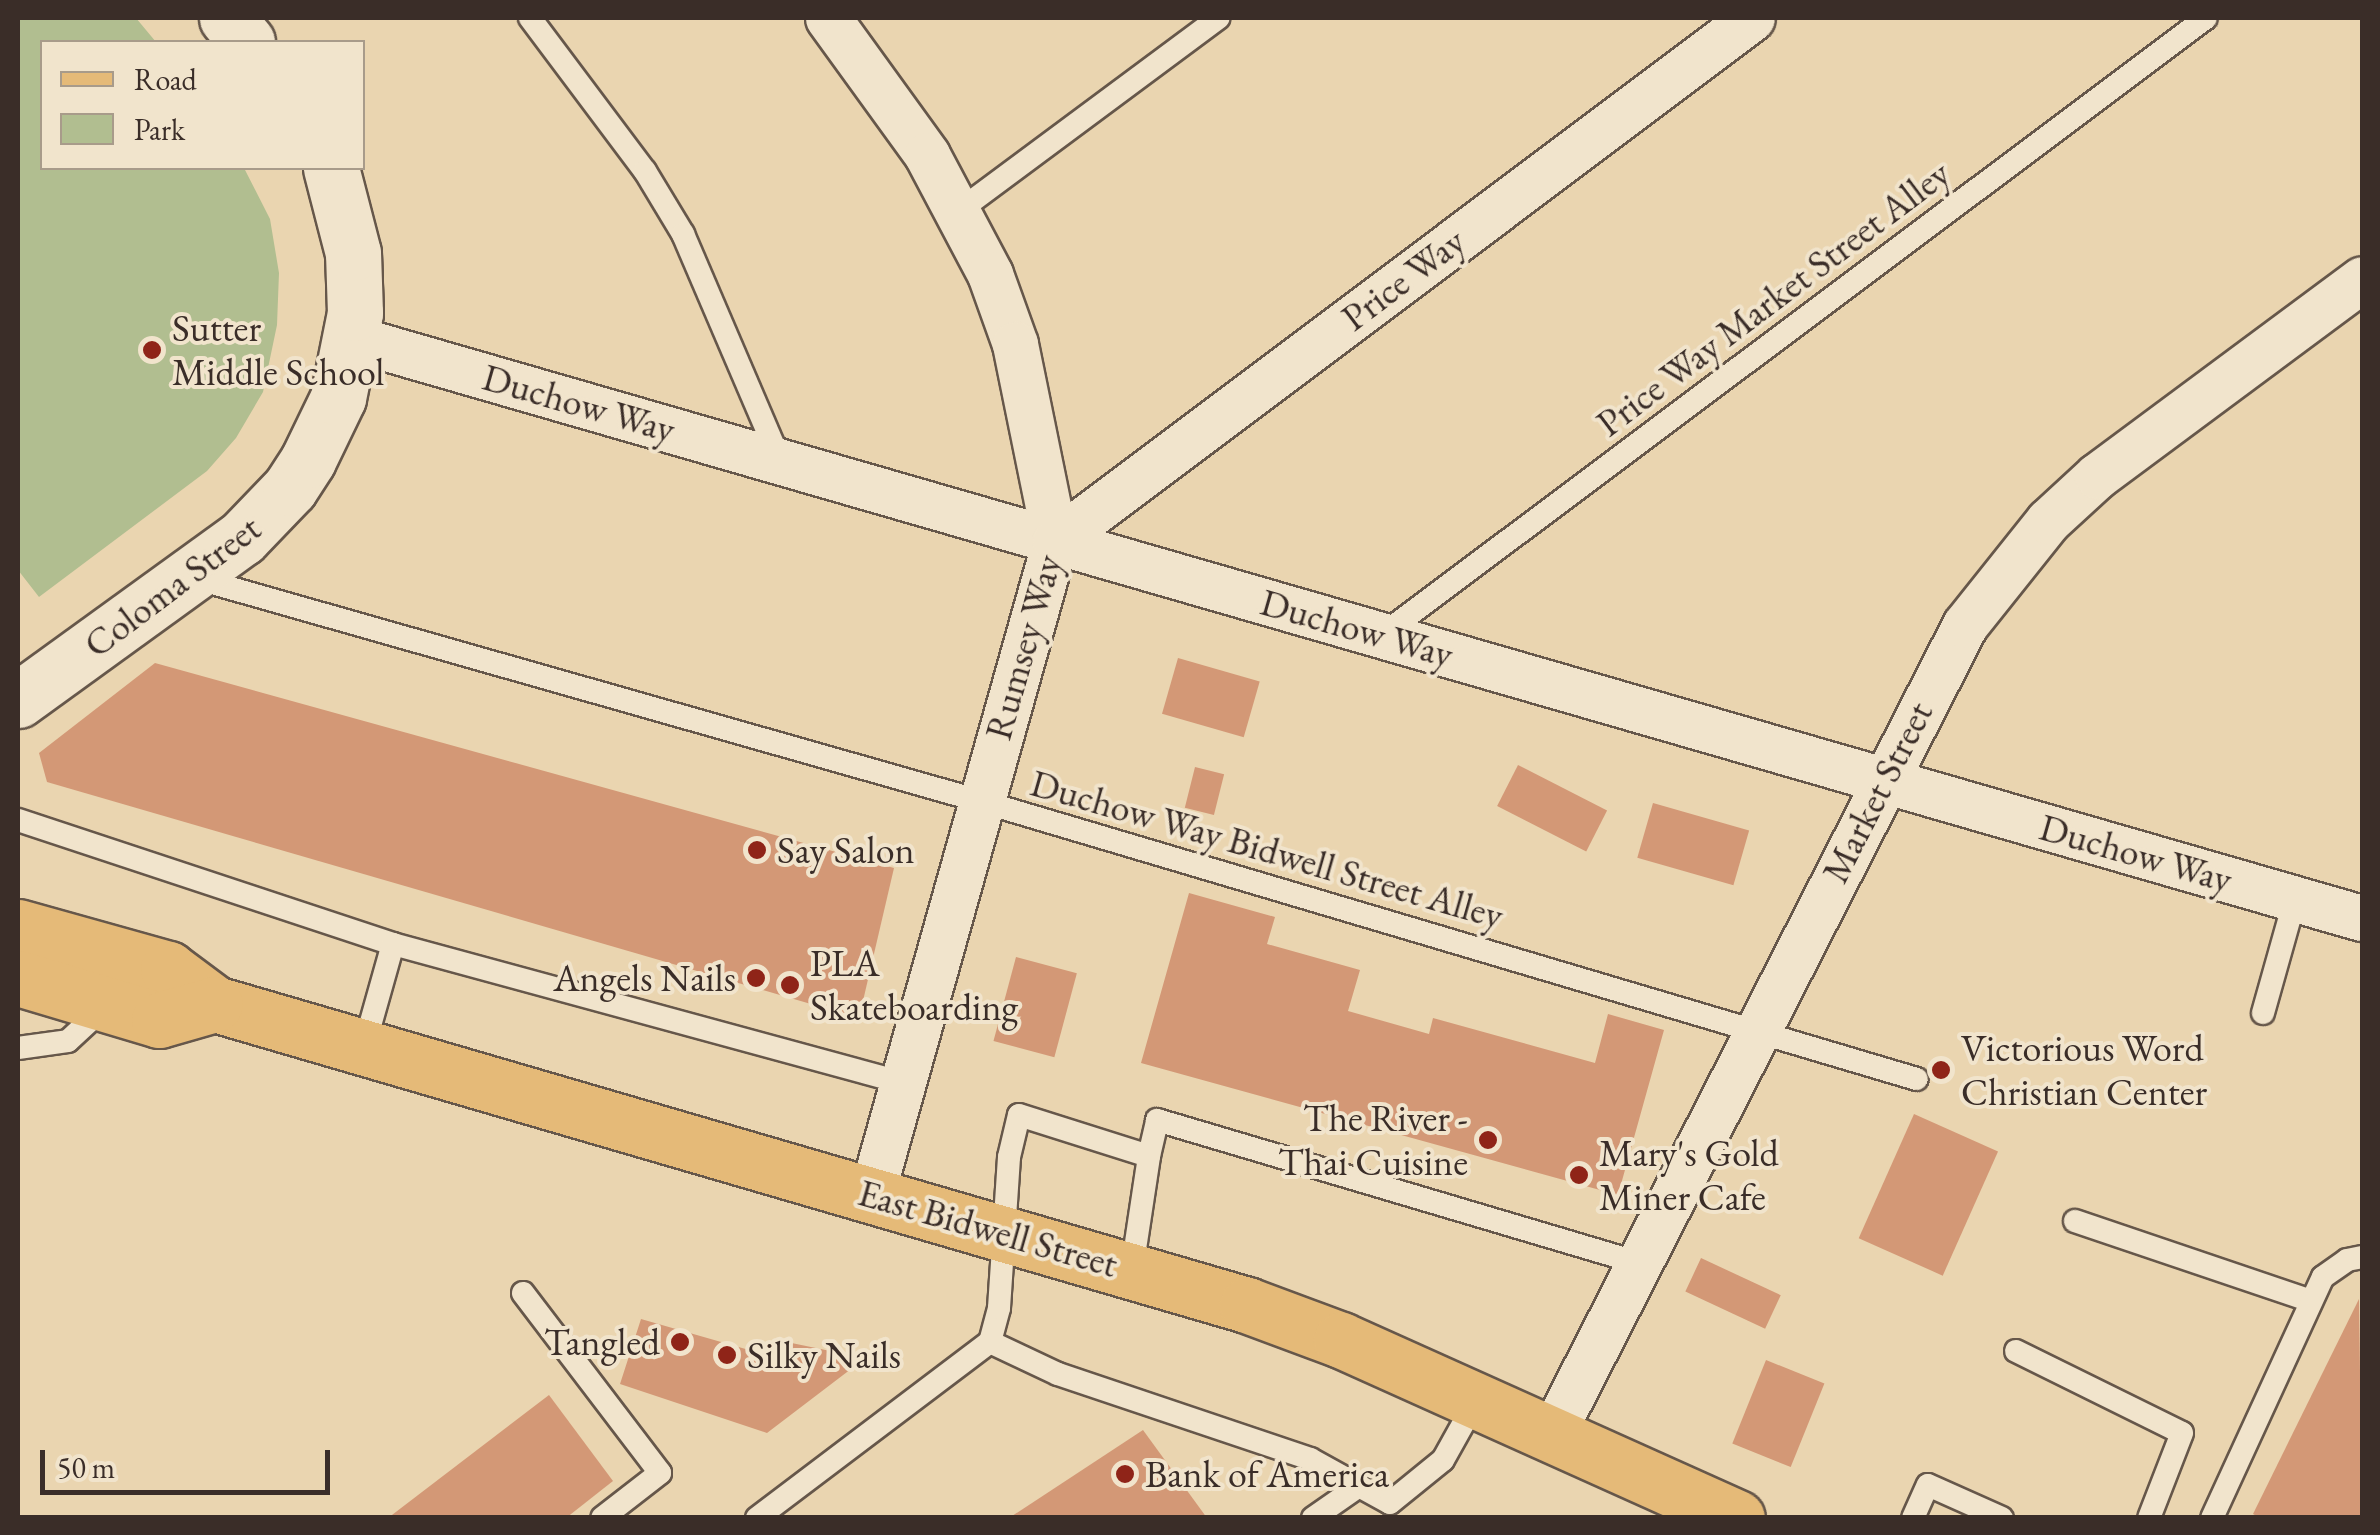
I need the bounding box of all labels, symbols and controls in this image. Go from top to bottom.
legend [40,40,365,170]
text: Road [134,60,197,99]
text: Park [134,110,185,149]
street label: Price Way Market Street Alley [1587,150,1959,446]
street label: Price Way [1332,218,1474,340]
place label: Sutter Middle School [172,305,384,394]
marker: Sutter Middle School [141,339,163,361]
street label: Duchow Way [478,354,680,452]
street label: Coloma Street [75,505,269,667]
street label: Rumsey Way [975,549,1071,745]
street label: Duchow Way [1256,579,1458,677]
street label: Market Street [1812,694,1942,890]
street label: Duchow Way Bidwell Street Alley [1026,760,1508,938]
street label: Duchow Way [2035,804,2237,902]
place label: Say Salon [777,827,915,873]
marker: Say Salon [746,839,768,861]
place label: PLA Skateboarding [810,940,1018,1030]
place label: Angels Nails [553,955,736,1001]
marker: Angels Nails [745,967,767,989]
marker: PLA Skateboarding [779,974,801,996]
place label: Victorious Word Christian Center [1961,1025,2207,1114]
marker: Victorious Word Christian Center [1930,1059,1952,1081]
place label: The River - Thai Cuisine [1278,1095,1468,1184]
marker: The River - Thai Cuisine [1477,1129,1499,1151]
place label: Mary's Gold Miner Cafe [1599,1130,1779,1220]
marker: Mary's Gold Miner Cafe [1568,1164,1590,1186]
street label: East Bidwell Street [853,1169,1123,1287]
place label: Tangled [544,1319,660,1365]
marker: Tangled [669,1331,691,1353]
place label: Silky Nails [747,1332,901,1378]
marker: Silky Nails [716,1344,738,1366]
scale bar [45,1430,335,1492]
text: 50 m [57,1448,115,1487]
place label: Bank of America [1145,1451,1389,1497]
marker: Bank of America [1114,1463,1136,1485]

